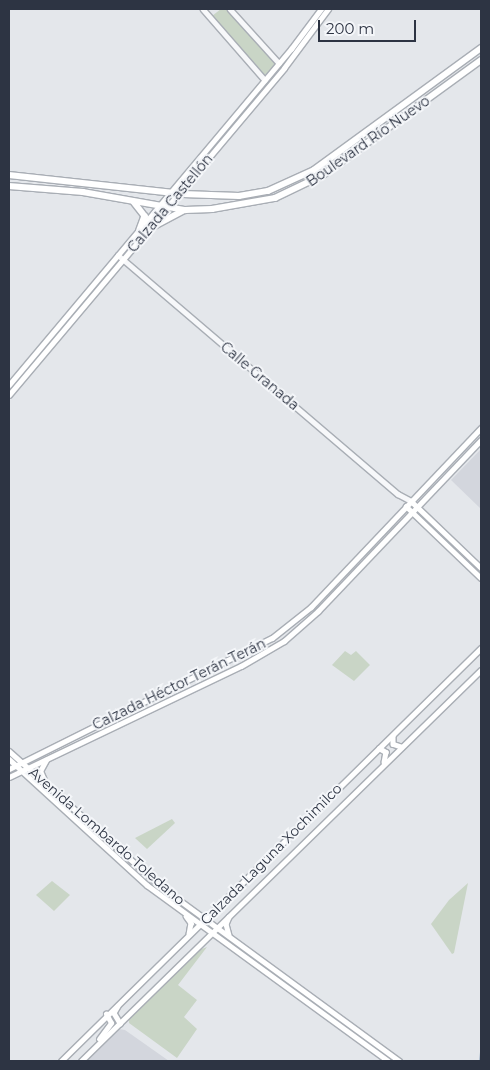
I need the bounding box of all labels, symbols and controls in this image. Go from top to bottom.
scale bar [320,10,418,42]
text: 200 m [326,19,374,38]
street label: Boulevard Río Nuevo [303,92,433,190]
street label: Calzada Castellón [124,150,216,256]
street label: Calle Granada [217,338,303,414]
street label: Calzada Héctor Terán Terán [90,635,268,733]
street label: Avenida Lombardo Toledano [26,764,188,908]
street label: Calzada Laguna Xochimilco [197,780,345,928]

